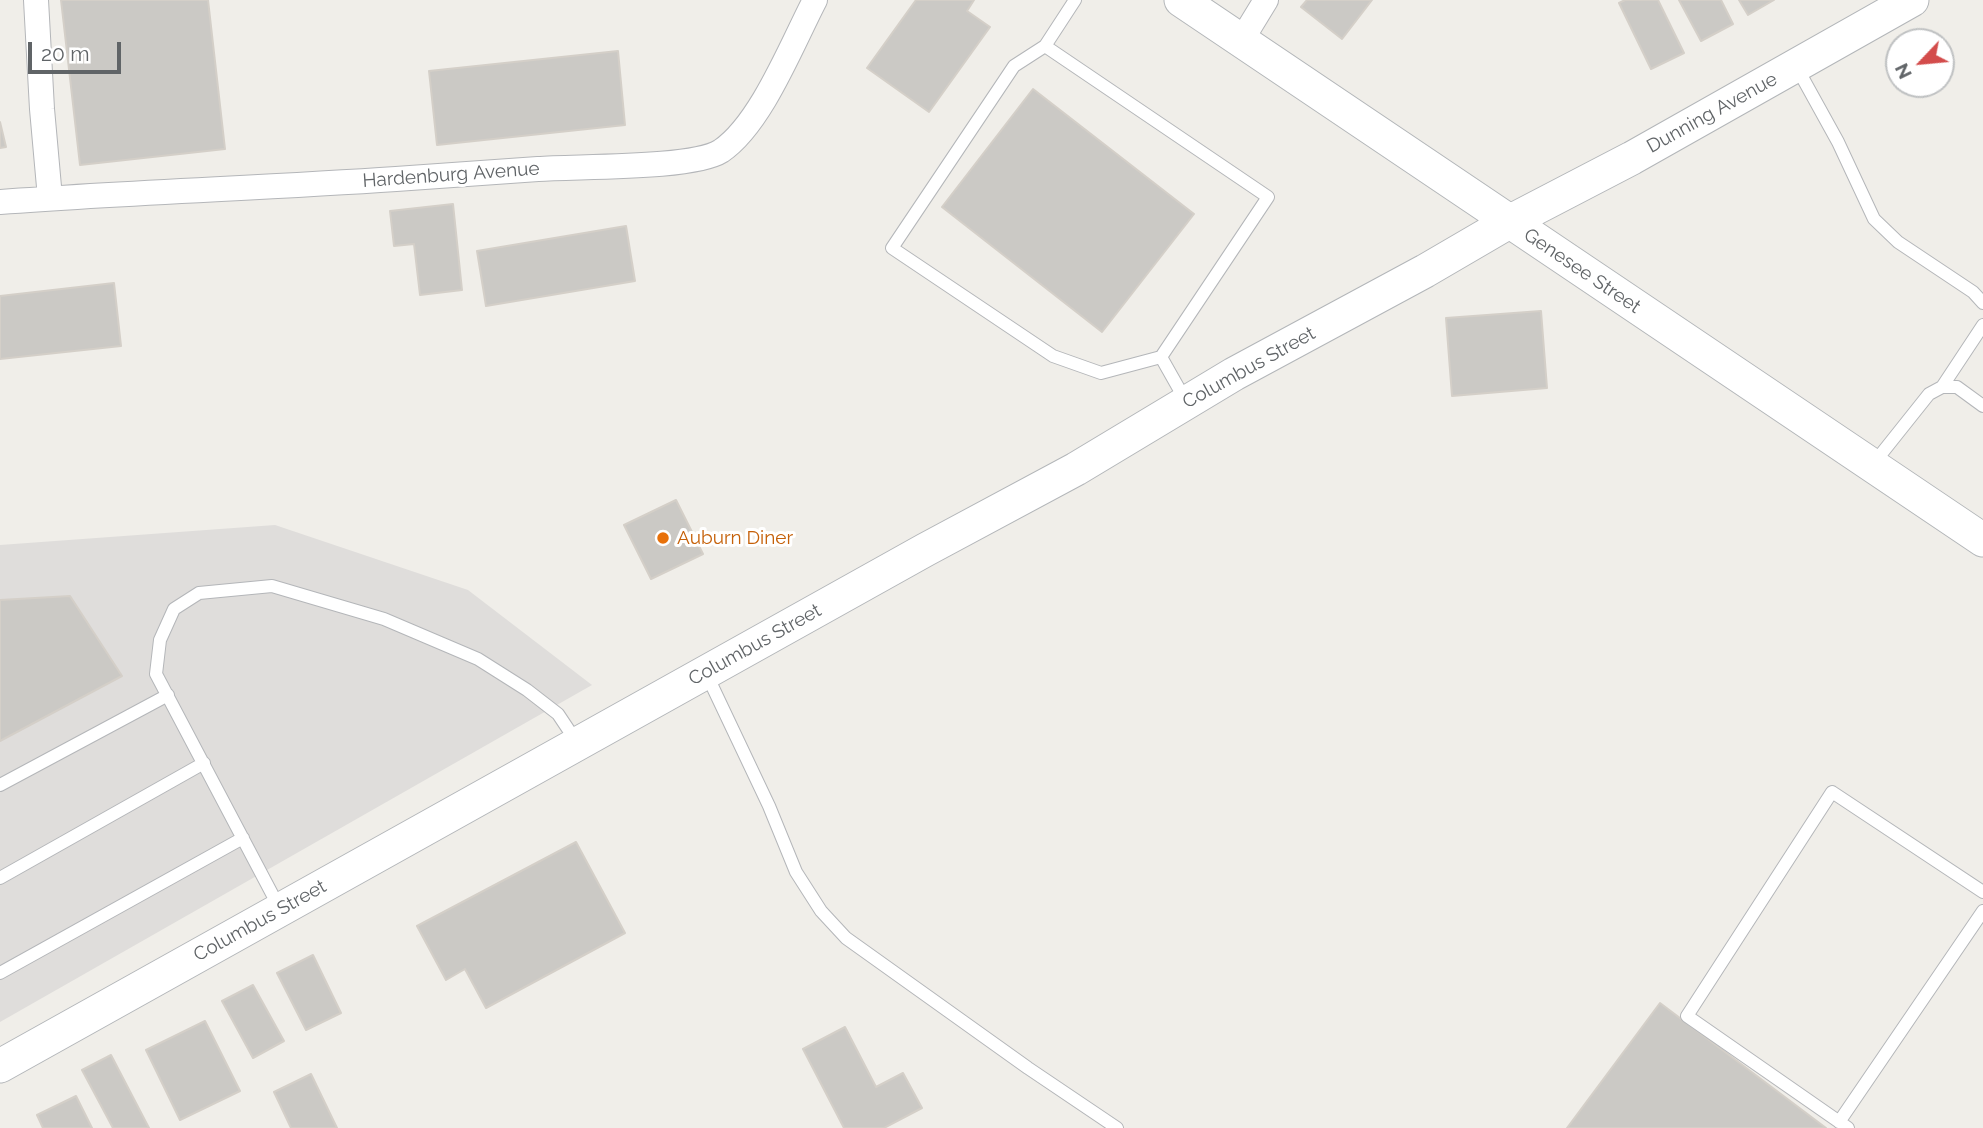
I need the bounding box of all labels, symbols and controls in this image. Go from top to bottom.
scale bar [32,28,124,72]
north arrow [1885,28,1955,98]
text: 20 m [41,41,89,66]
text: N [1890,60,1916,83]
street label: Dunning Avenue [1643,68,1781,158]
street label: Hardenburg Avenue [362,157,540,193]
street label: Genesee Street [1519,224,1645,318]
street label: Columbus Street [1179,322,1319,414]
place label: Auburn Diner [677,527,793,549]
marker: Auburn Diner [655,530,671,546]
street label: Columbus Street [685,599,825,691]
street label: Columbus Street [190,875,330,967]

